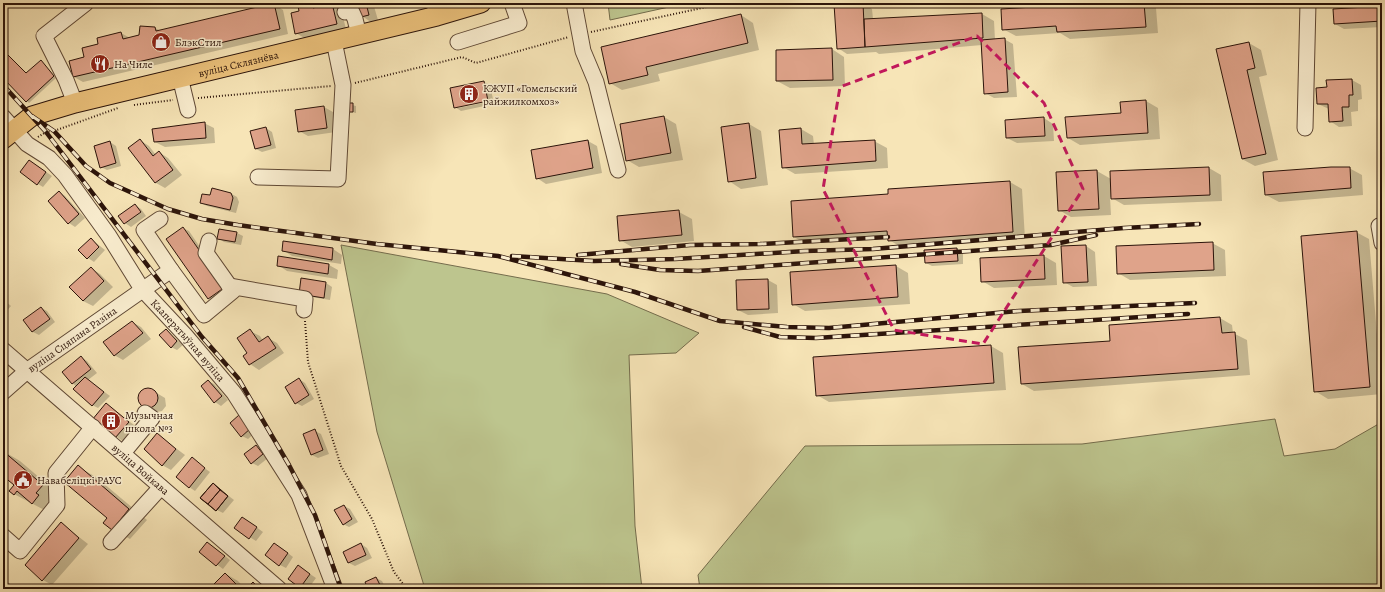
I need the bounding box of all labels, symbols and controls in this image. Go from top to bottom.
shop icon: БлэкСтил [150,31,172,53]
place label: БлэкСтил [175,35,222,50]
street label: вуліца Склязнёва [197,47,281,81]
restaurant icon: На Чиле [89,53,111,75]
place label: На Чиле [114,57,153,72]
place label: КЖУП «Гомельский райжилкомхоз» [483,81,577,109]
building icon: КЖУП «Гомельский райжилкомхоз» [458,83,480,105]
street label: Кааператыўная вуліца [147,296,229,386]
street label: вуліца Сцяпана Разіна [25,303,121,376]
place label: Музычная школа №3 [125,408,173,436]
building icon: Музычная школа №3 [100,410,122,432]
street label: вуліца Войкава [108,440,173,499]
public building icon: Навабеліцкі РАУС [12,469,34,491]
place label: Навабеліцкі РАУС [37,473,122,488]

